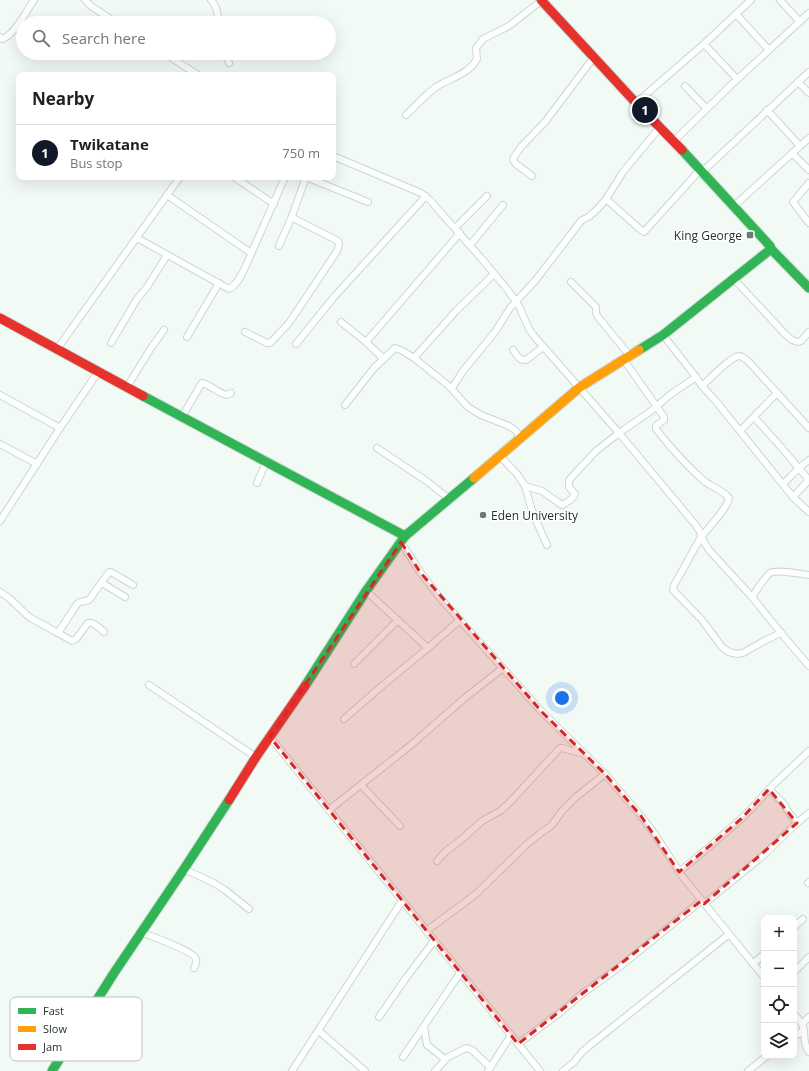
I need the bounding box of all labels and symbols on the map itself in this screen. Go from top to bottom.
pin: 1 [632,95,658,125]
place label: King George [674,227,742,244]
marker: King George [745,230,755,240]
place label: Eden University [491,507,579,524]
marker: Eden University [478,510,488,520]
your location [552,688,572,708]
legend [10,997,142,1061]
text: Fast [43,1003,64,1018]
text: Slow [43,1021,67,1036]
text: Jam [42,1039,62,1054]

